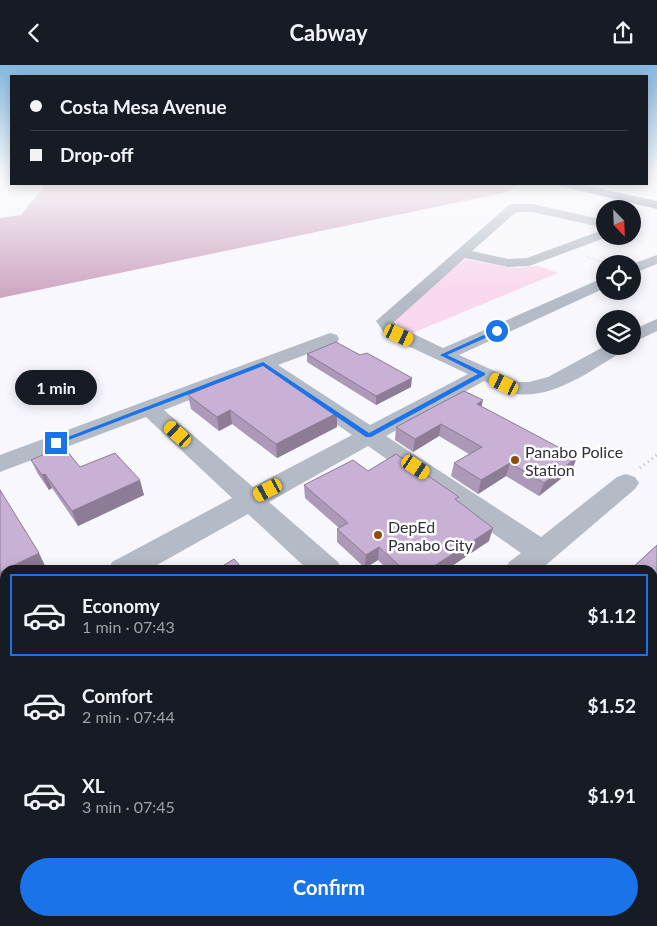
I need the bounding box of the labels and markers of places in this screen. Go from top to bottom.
place label: Panabo Police Station [525,442,623,479]
marker: Panabo Police Station [509,454,521,466]
place label: DepEd Panabo City [388,517,474,554]
marker: DepEd Panabo City [372,529,384,541]

